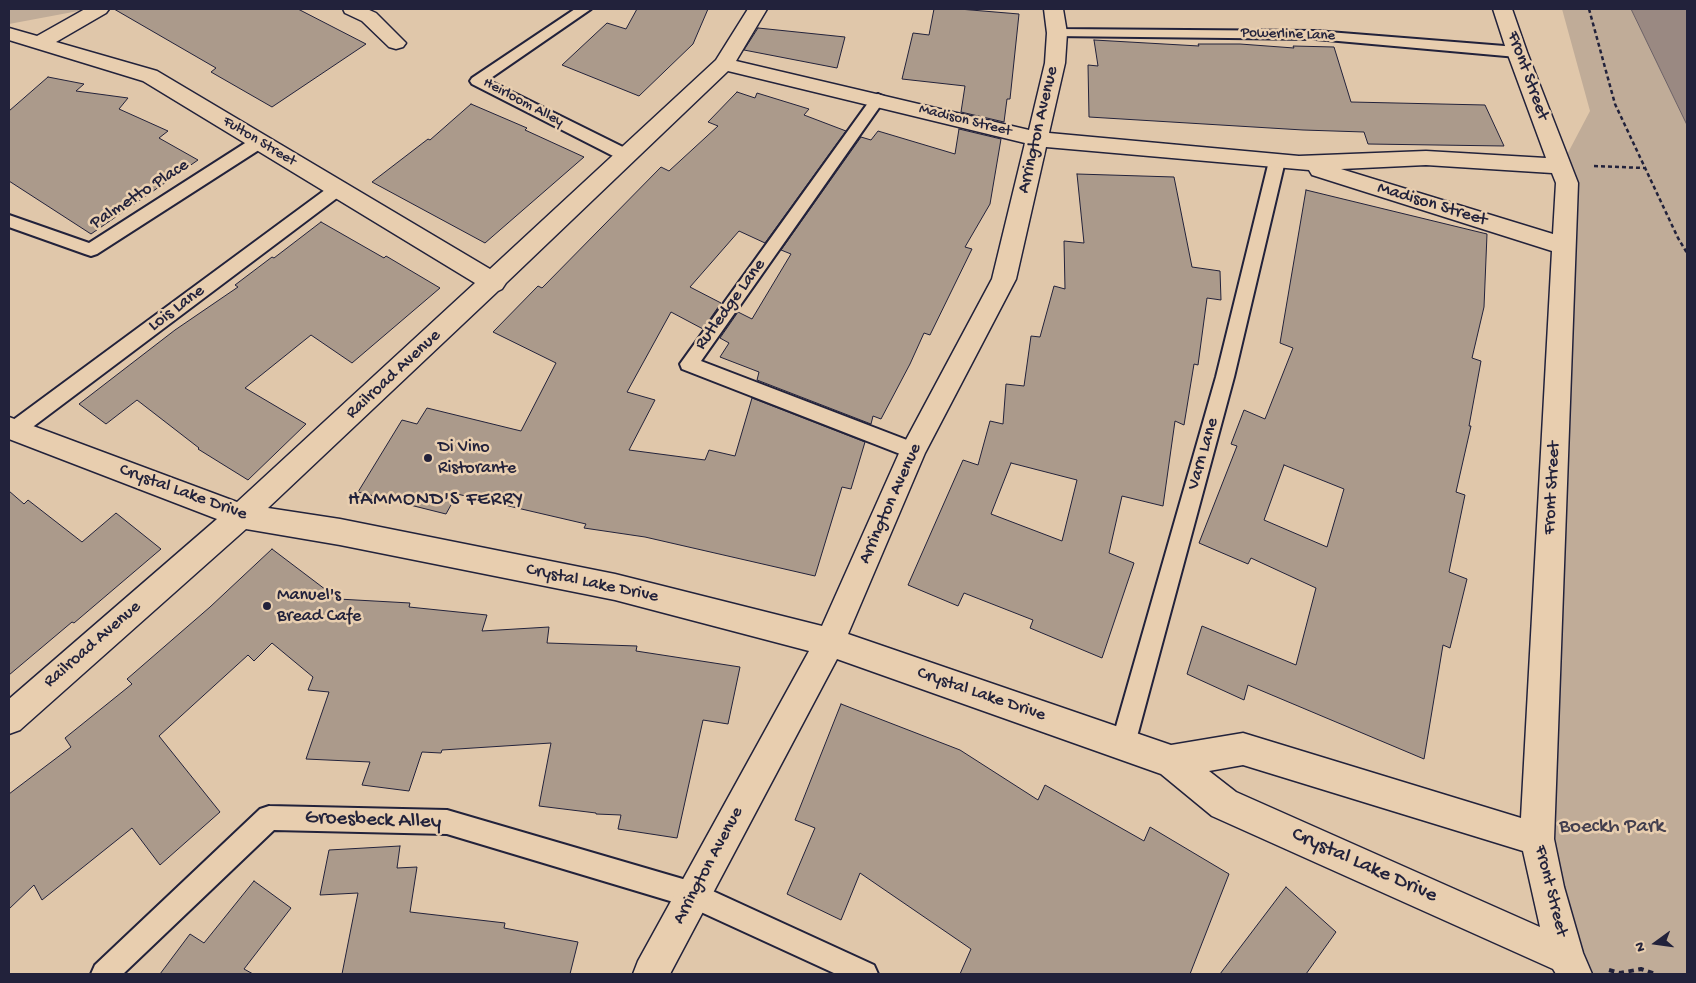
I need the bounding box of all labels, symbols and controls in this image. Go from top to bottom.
street label: Powerline Lane [1241,24,1335,46]
street label: Front Street [1501,29,1553,123]
street label: Arrington Avenue [1014,64,1064,196]
street label: Heirloom Alley [480,74,566,132]
street label: Madison Street [917,101,1013,141]
street label: Fulton Street [219,113,299,171]
street label: Palmetto Place [87,155,193,235]
street label: Madison Street [1374,178,1490,232]
street label: Rutledge Lane [691,255,771,355]
street label: Lois Lane [144,281,210,337]
street label: Railroad Avenue [342,326,446,424]
street label: Varn Lane [1183,416,1225,492]
place label: Di Vino Ristorante [438,437,516,479]
street label: Arrington Avenue [855,440,927,568]
street label: Front Street [1540,441,1566,535]
marker: Di Vino Ristorante [422,452,434,464]
street label: Crystal Lake Drive [116,460,250,526]
district label: HAMMOND'S FERRY [346,489,526,513]
street label: Crystal Lake Drive [524,559,660,609]
place label: Manuel's Bread Cafe [277,585,361,628]
street label: Railroad Avenue [40,597,146,693]
marker: Manuel's Bread Cafe [261,600,273,612]
street label: Crystal Lake Drive [914,663,1048,727]
street label: Arrington Avenue [669,804,749,928]
street label: Groesbeck Alley [304,806,442,836]
park label: Boeckh Park [1559,815,1665,841]
street label: Crystal Lake Drive [1287,823,1441,909]
street label: Front Street [1528,843,1572,939]
north arrow [1631,918,1681,968]
text: N [1632,940,1650,953]

